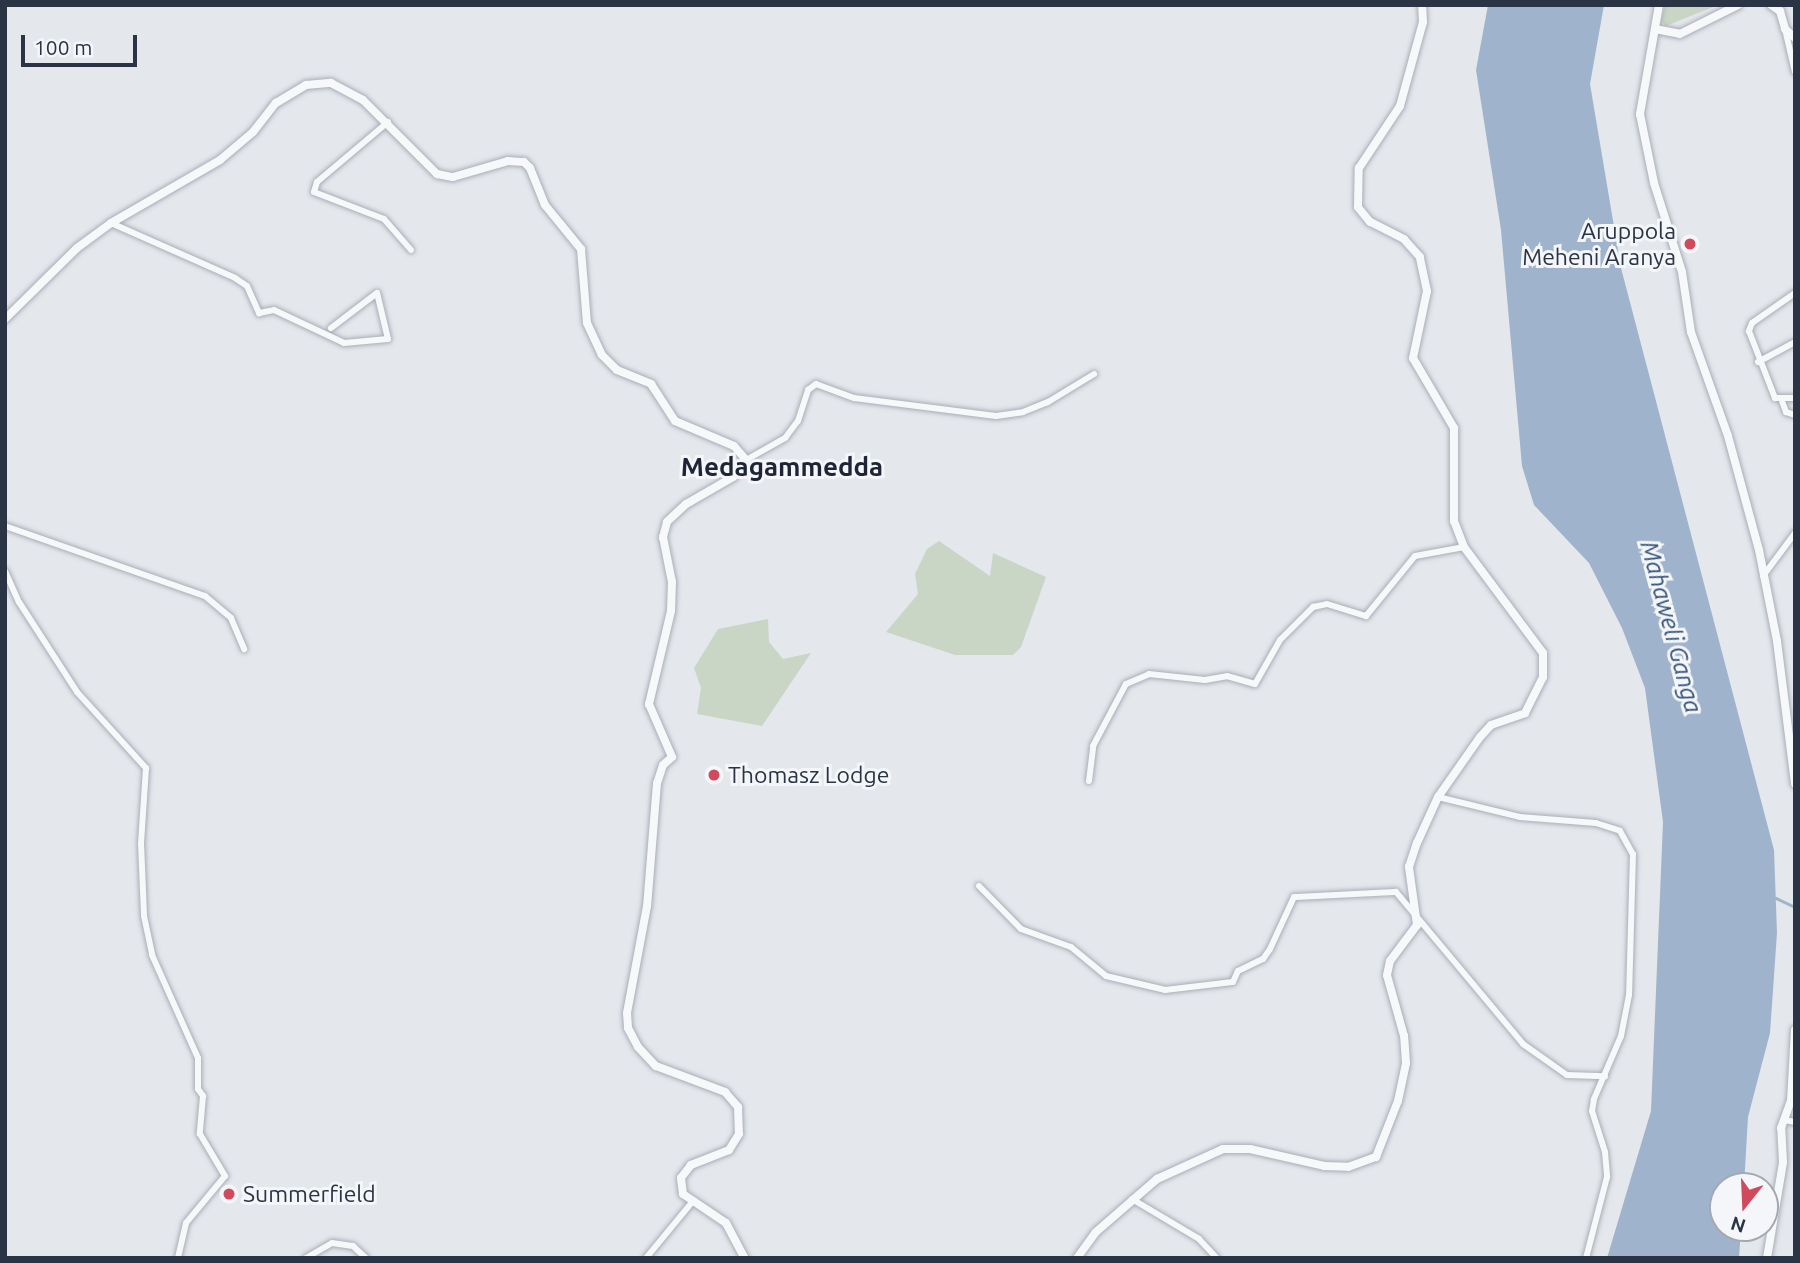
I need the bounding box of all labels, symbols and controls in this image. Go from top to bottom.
scale bar [24,21,140,65]
text: 100 m [34,35,92,59]
place label: Aruppola Meheni Aranya [1522,217,1676,271]
marker: Aruppola Meheni Aranya [1682,236,1698,252]
district label: Medagammedda [681,451,883,483]
water label: Mahaweli Ganga [1634,538,1708,716]
place label: Thomasz Lodge [728,761,889,789]
marker: Thomasz Lodge [706,767,722,783]
north arrow [1709,1172,1779,1242]
place label: Summerfield [243,1180,376,1208]
marker: Summerfield [221,1186,237,1202]
text: N [1728,1212,1748,1238]

